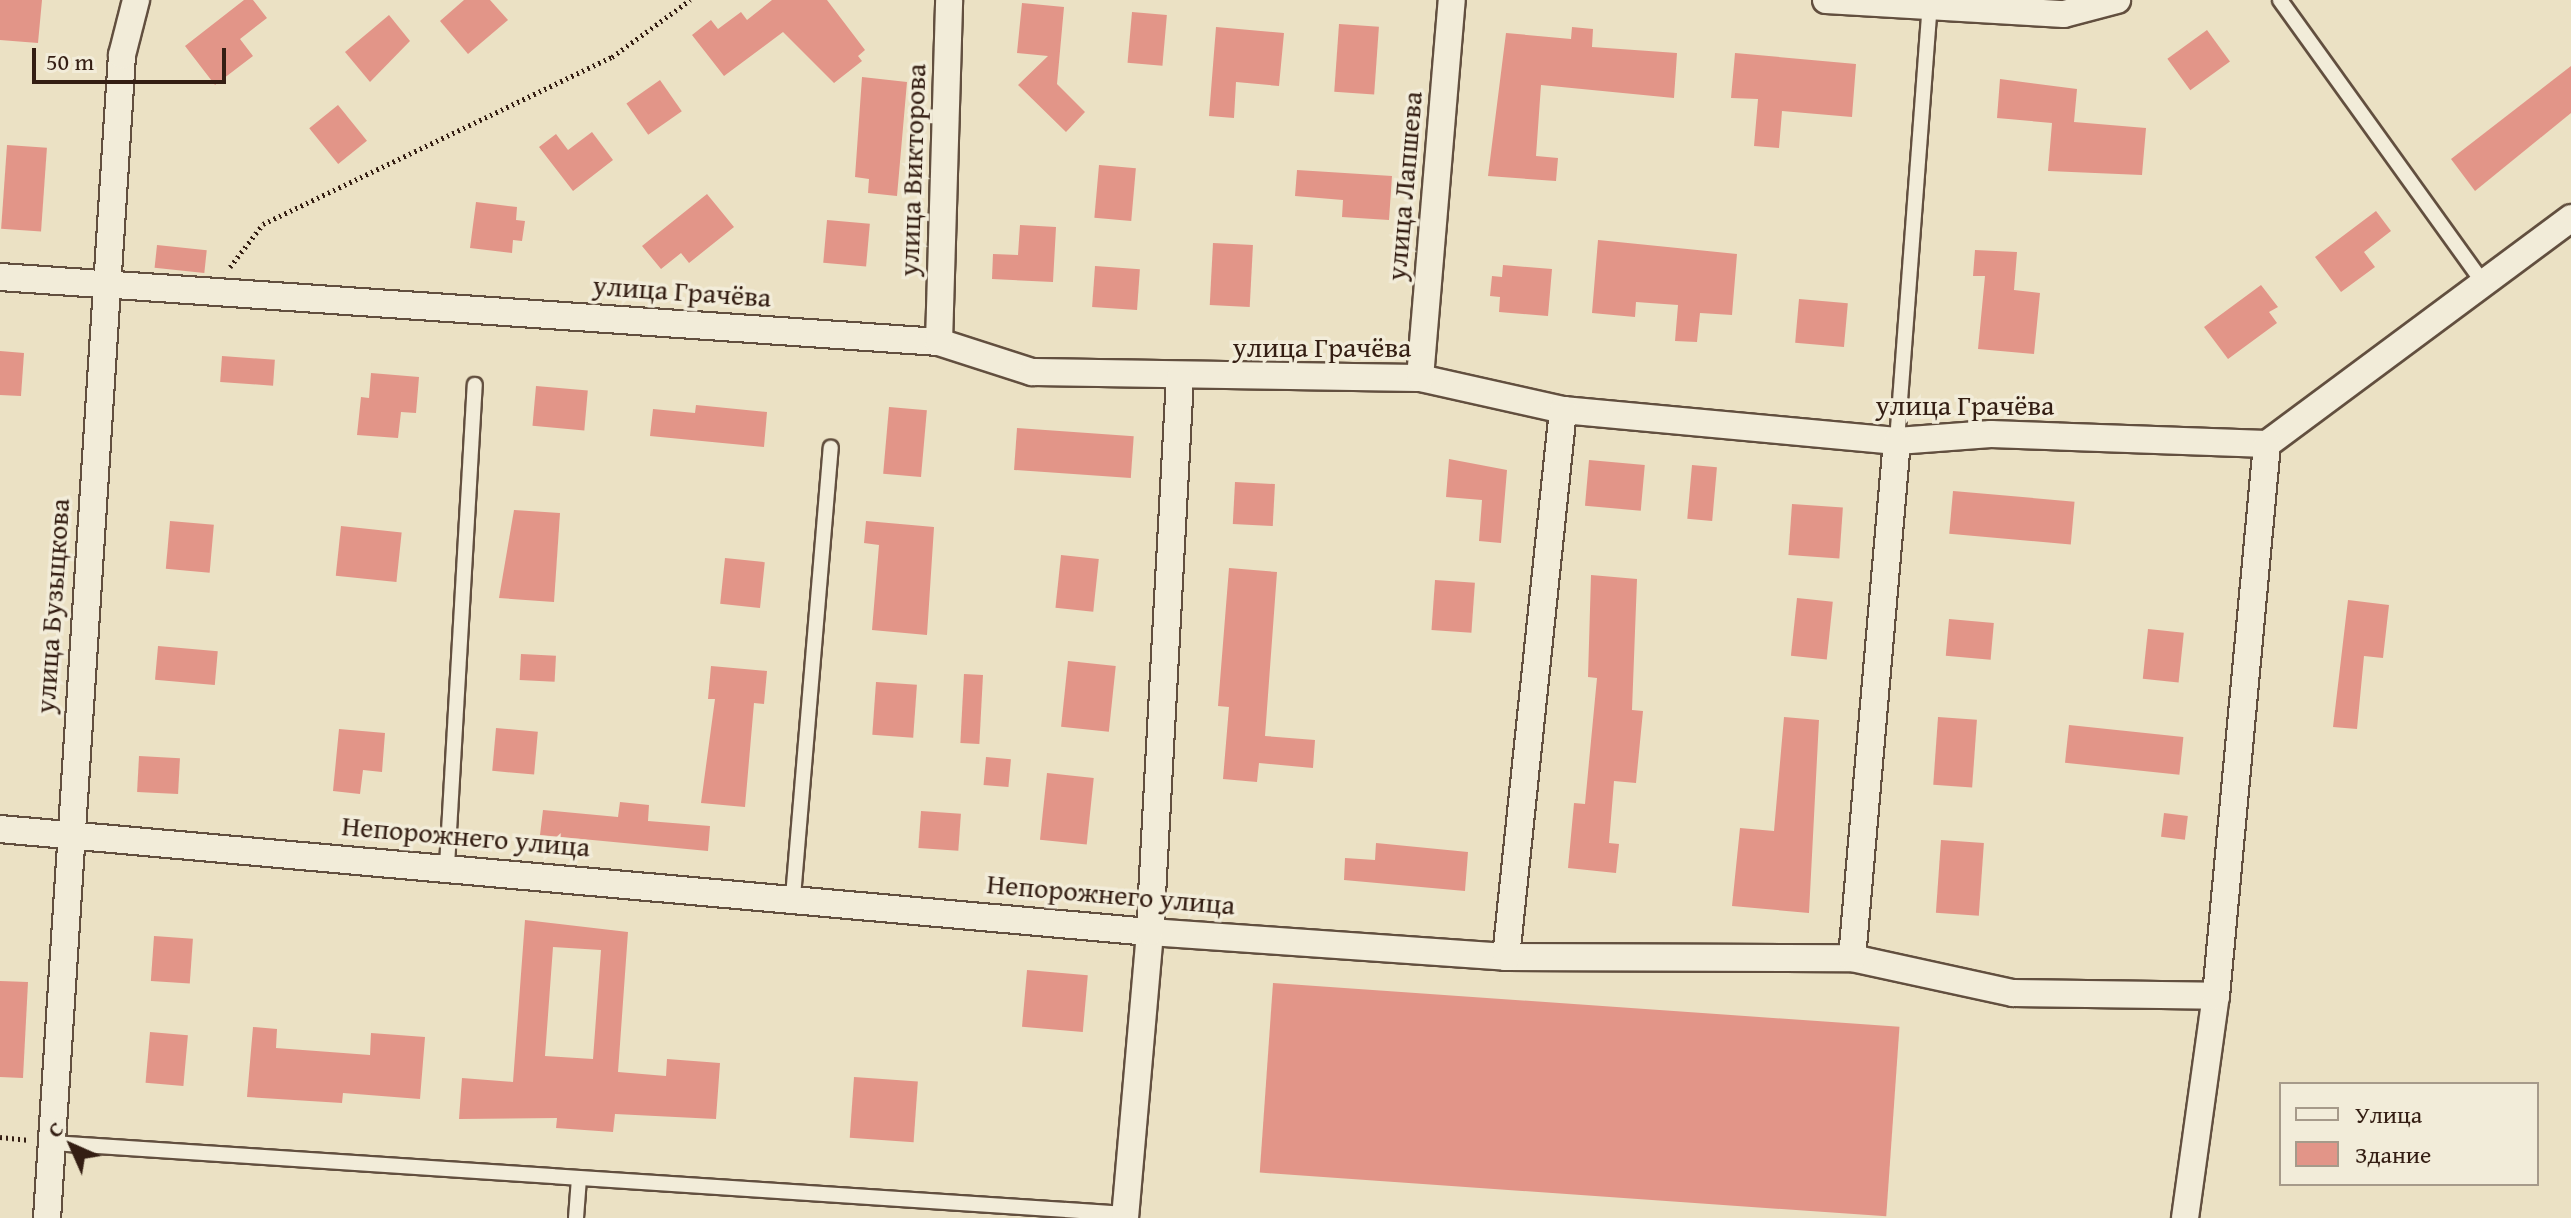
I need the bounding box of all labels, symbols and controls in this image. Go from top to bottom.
scale bar [36,32,230,82]
text: 50 m [46,44,94,79]
street label: улица Викторова [891,63,933,277]
street label: улица Лапшева [1379,90,1429,282]
street label: улица Грачёва [592,268,772,314]
street label: улица Грачёва [1233,330,1411,364]
street label: улица Грачёва [1876,388,2054,422]
street label: улица Бузыцкова [28,497,76,715]
street label: Непорожнего улица [341,808,591,864]
street label: Непорожнего улица [986,866,1236,922]
legend [2279,1082,2539,1186]
text: Улица [2355,1097,2422,1132]
north arrow [32,1106,112,1186]
text: С [39,1113,71,1145]
text: Здание [2355,1137,2431,1172]

